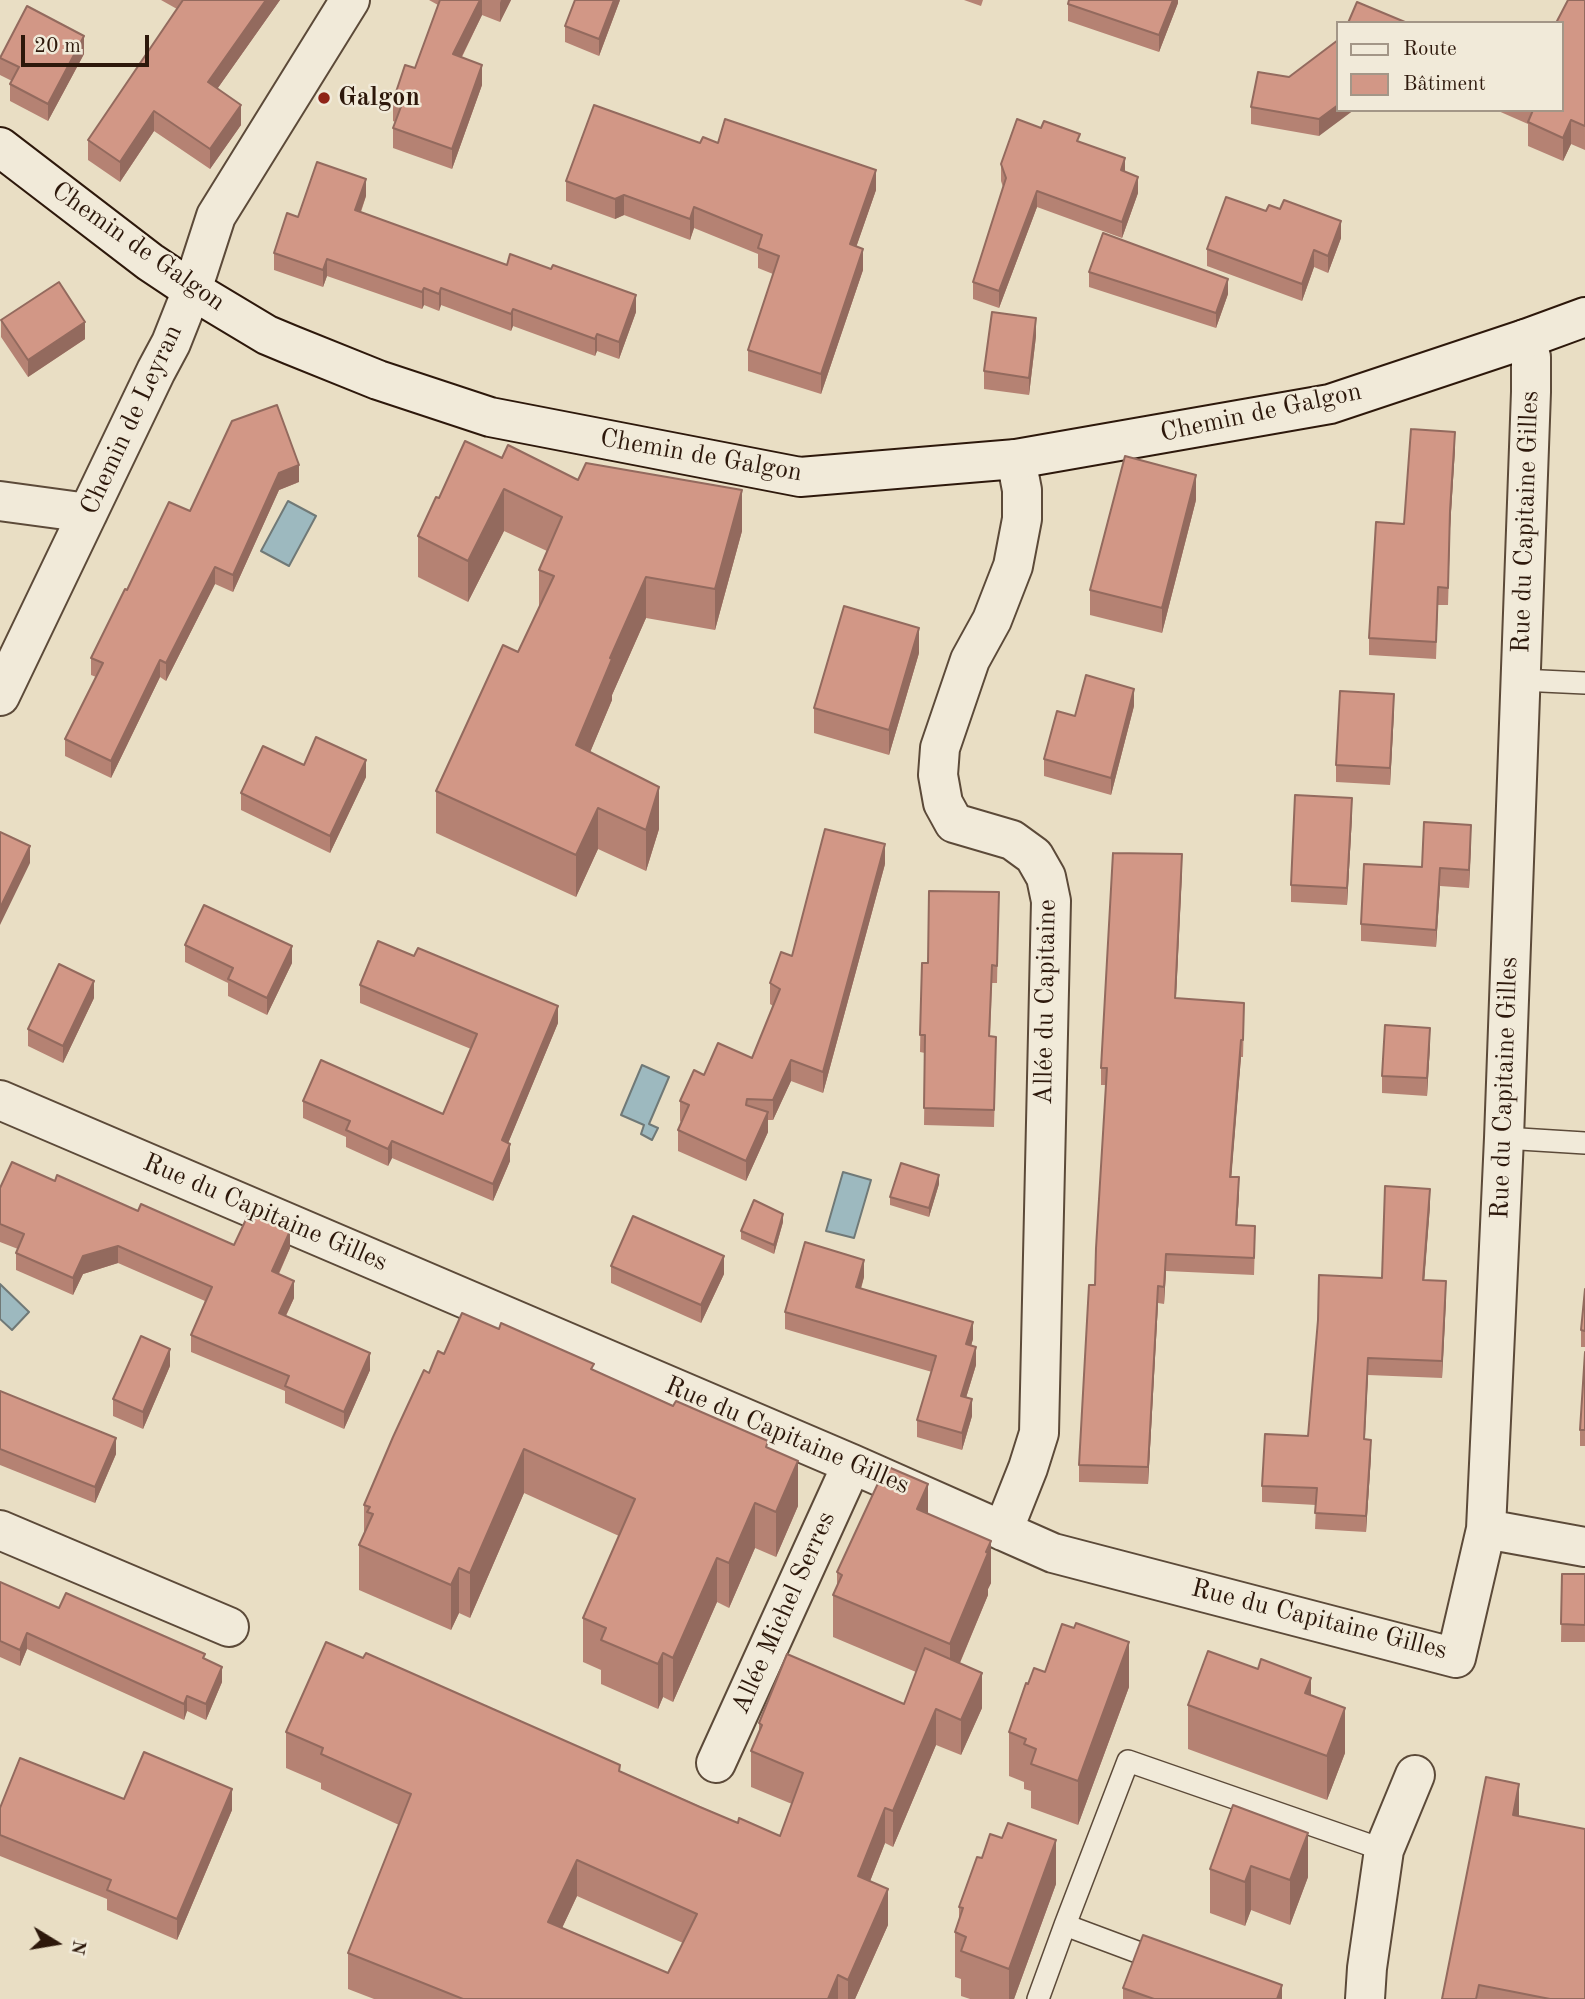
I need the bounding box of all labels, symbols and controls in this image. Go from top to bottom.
scale bar [24,21,152,65]
legend [1336,21,1564,112]
text: 20 m [34,36,81,57]
text: Route [1403,39,1457,60]
text: Bâtiment [1403,74,1486,95]
place label: Galgon [338,82,420,114]
marker: Galgon [316,90,332,106]
street label: Chemin de Galgon [45,175,231,319]
street label: Chemin de Leyran [74,320,190,520]
street label: Chemin de Galgon [1158,376,1364,450]
street label: Rue du Capitaine Gilles [1506,390,1546,654]
street label: Chemin de Galgon [597,423,805,489]
street label: Allée du Capitaine [1029,899,1063,1105]
street label: Rue du Capitaine Gilles [1485,956,1525,1220]
street label: Rue du Capitaine Gilles [138,1147,392,1279]
street label: Rue du Capitaine Gilles [660,1370,914,1502]
street label: Allée Michel Serres [725,1507,843,1719]
street label: Rue du Capitaine Gilles [1188,1573,1450,1667]
north arrow [21,1908,91,1978]
text: N [66,1938,88,1956]

